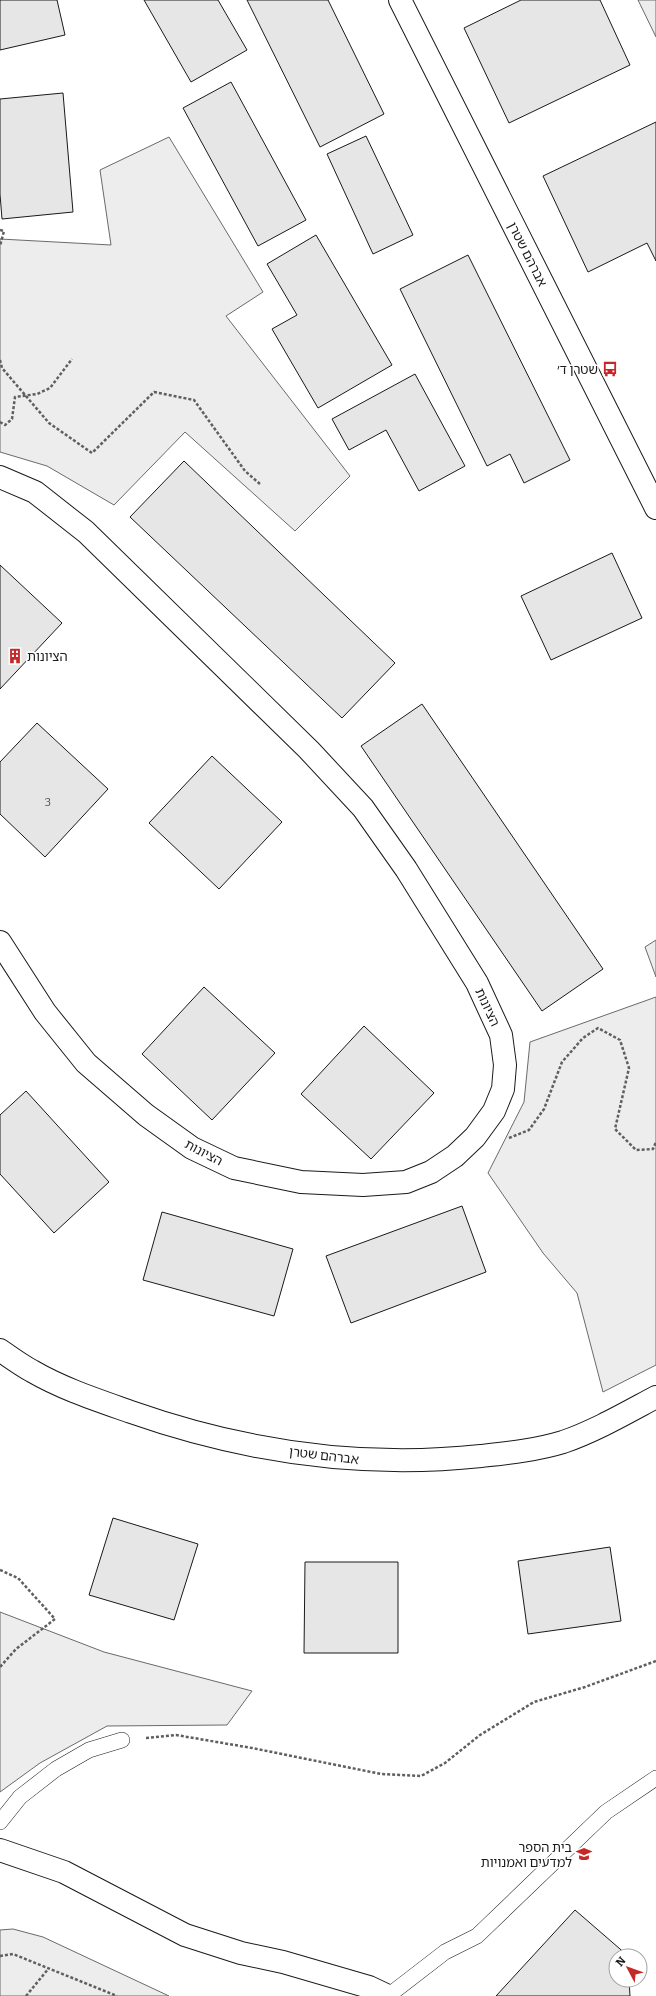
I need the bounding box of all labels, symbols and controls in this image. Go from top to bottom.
street label: אברהם שטרן [505,219,550,289]
bus stop icon: שטרן ד׳ [601,360,619,378]
place label: שטרן ד׳ [557,362,598,377]
building icon: הציונות [6,647,24,665]
place label: הציונות [27,649,68,664]
house number: 3 [45,796,51,809]
street label: הציונות [472,986,503,1029]
street label: הציונות [182,1136,225,1169]
street label: אברהם שטרן [288,1444,360,1467]
place label: בית הספר למדעים ואמנויות [481,1840,572,1870]
school or university icon: בית הספר למדעים ואמנויות [575,1845,593,1863]
north arrow [608,1948,648,1988]
text: N [613,1954,629,1969]

